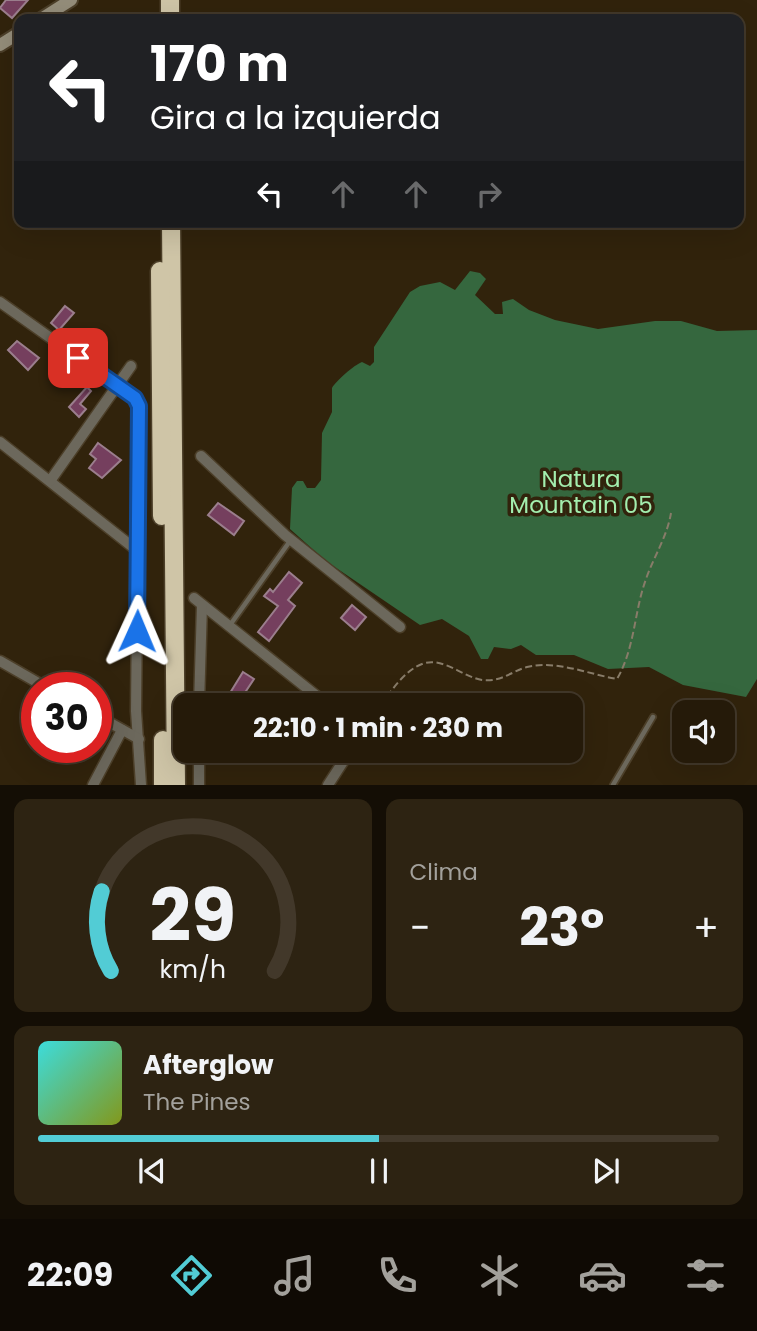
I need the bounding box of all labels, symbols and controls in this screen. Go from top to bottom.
text: 170 m [150,30,289,98]
icon: left [35,42,126,133]
text: Gira a la izquierda [150,95,441,140]
icon: left [251,175,289,213]
icon: ahead [324,175,362,213]
icon: ahead [397,175,435,213]
icon: right [470,175,508,213]
pin [48,328,108,388]
icon: arrive [59,339,97,377]
park label: Natura Mountain 05 [509,463,653,521]
position arrow [100,594,174,668]
speed limit sign: 30 [21,672,112,763]
map controls [672,700,735,763]
button: sound [672,700,735,763]
text: 22:10 · 1 min · 230 m [253,710,503,746]
text: Clima [410,856,478,888]
text: 29 [150,866,236,967]
text: 23° [519,891,604,964]
text: − [410,901,430,954]
text: + [693,901,719,954]
text: km/h [159,952,226,987]
text: Afterglow [143,1047,274,1083]
text: The Pines [143,1086,251,1118]
icon: previous [133,1152,171,1190]
icon: pause [360,1152,398,1190]
icon: next [587,1152,625,1190]
icon: directions [167,1251,216,1300]
icon: music [270,1251,319,1300]
icon: phone [373,1251,422,1300]
icon: climate [475,1251,524,1300]
icon: car [578,1251,627,1300]
icon: filters [681,1251,730,1300]
text: 22:09 [27,1252,113,1297]

